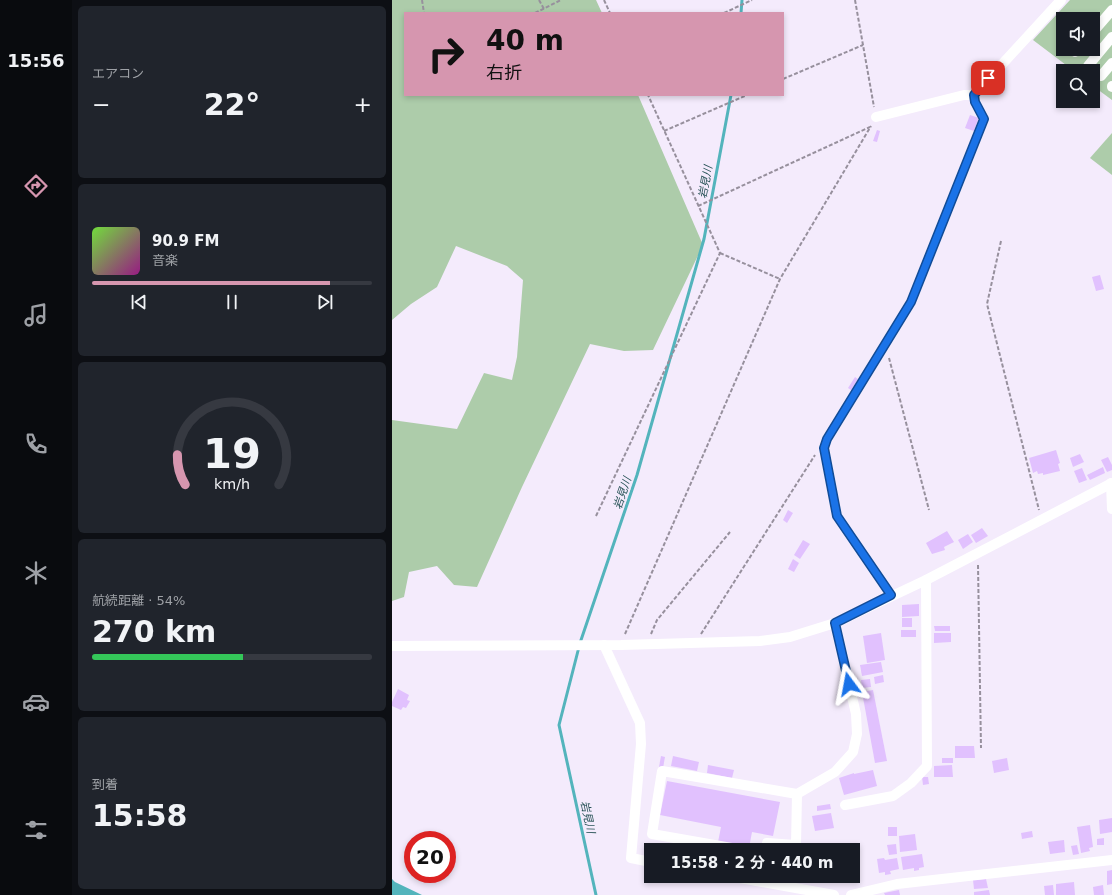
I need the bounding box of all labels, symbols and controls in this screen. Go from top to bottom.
map controls [1056,12,1100,108]
button: sound [1056,12,1100,56]
text: 40 m [486,24,564,57]
icon: right [420,28,472,80]
text: 15:56 [7,50,65,71]
pin [971,61,1005,95]
text: 右折 [486,62,522,83]
button: search [1056,64,1100,108]
text: エアコン [92,66,144,81]
icon: arrive [977,67,999,89]
text: 22° [204,87,260,122]
text: − [92,92,110,117]
text: + [354,92,372,117]
water label: 岩見川 [696,164,715,200]
icon: directions [22,172,50,200]
text: 90.9 FM [152,232,219,250]
text: 音楽 [152,253,178,268]
icon: previous [128,291,150,313]
icon: pause [221,291,243,313]
icon: next [314,291,336,313]
icon: music [22,301,50,329]
text: 19 [203,429,261,478]
icon: phone [22,430,50,458]
water label: 岩見川 [611,475,634,511]
text: km/h [214,476,250,492]
icon: climate [22,559,50,587]
text: 航続距離 · 54% [92,593,185,608]
text: 270 km [92,614,216,649]
position arrow [828,663,870,705]
icon: car [22,688,50,716]
text: 到着 [92,777,118,792]
text: 15:58 [92,798,188,833]
water label: 岩見川 [578,800,598,836]
icon: filters [22,816,50,844]
speed limit sign: 20 [404,831,456,883]
text: 15:58 · 2 分 · 440 m [671,854,833,872]

